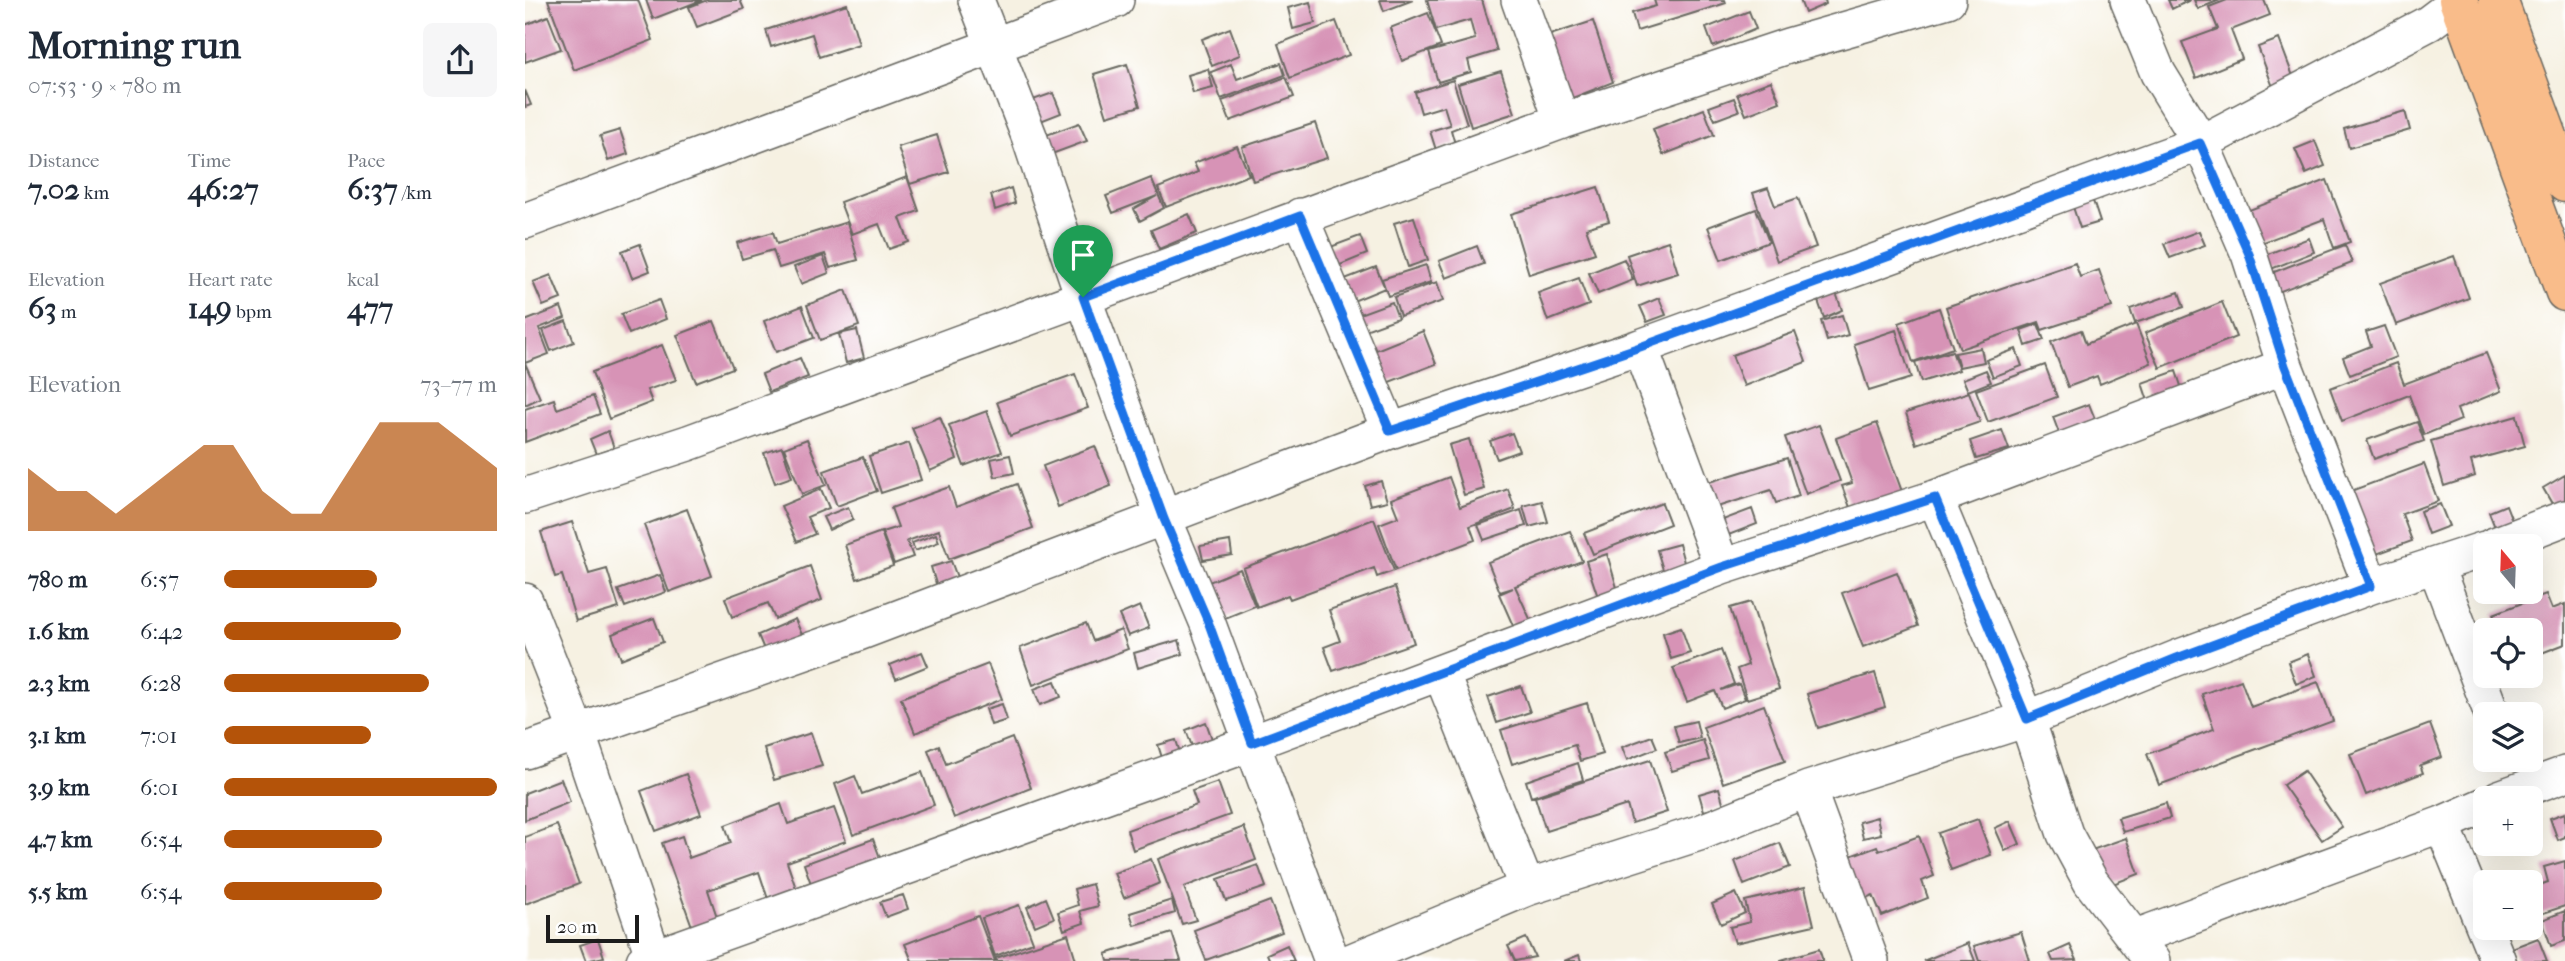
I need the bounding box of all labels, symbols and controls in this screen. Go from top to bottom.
text: Morning run [28,23,241,68]
button: share [423,23,497,97]
text: 07:53 · 9 × 780 m [28,72,181,99]
text: Distance [28,150,99,172]
text: Time [188,150,231,172]
text: Pace [347,150,385,172]
text: 7.02 [28,172,80,207]
text: 46:27 [188,172,259,207]
text: 6:37 [347,172,398,207]
text: km [80,182,109,204]
text: /km [398,182,432,204]
pin [1053,225,1113,297]
icon: arrive [1064,236,1102,274]
text: Elevation [28,269,105,291]
text: Heart rate [188,269,273,291]
text: kcal [347,269,379,291]
text: 63 [28,291,57,326]
text: 149 [188,291,232,326]
text: 477 [347,291,393,326]
text: m [57,301,76,323]
text: bpm [232,301,272,323]
text: Elevation [28,371,121,398]
text: 73–77 m [420,371,497,398]
north arrow [2473,534,2543,604]
map controls [2473,534,2543,940]
text: 780 m [28,566,87,593]
text: 6:57 [140,566,179,593]
text: 1.6 km [28,618,89,645]
text: 6:42 [140,618,183,645]
button: locate [2473,618,2543,688]
text: 2.3 km [28,670,90,697]
text: 6:28 [140,670,181,697]
button: layers [2473,702,2543,772]
text: 3.1 km [28,722,86,749]
text: 7:01 [140,722,177,749]
text: 3.9 km [28,774,90,801]
text: 6:01 [140,774,179,801]
button: + [2473,786,2543,856]
text: 4.7 km [28,826,92,853]
text: 6:54 [140,826,182,853]
button: − [2473,870,2543,940]
text: 5.5 km [28,878,87,905]
text: 6:54 [140,878,182,905]
scale bar [546,912,639,944]
text: 20 m [557,916,597,938]

